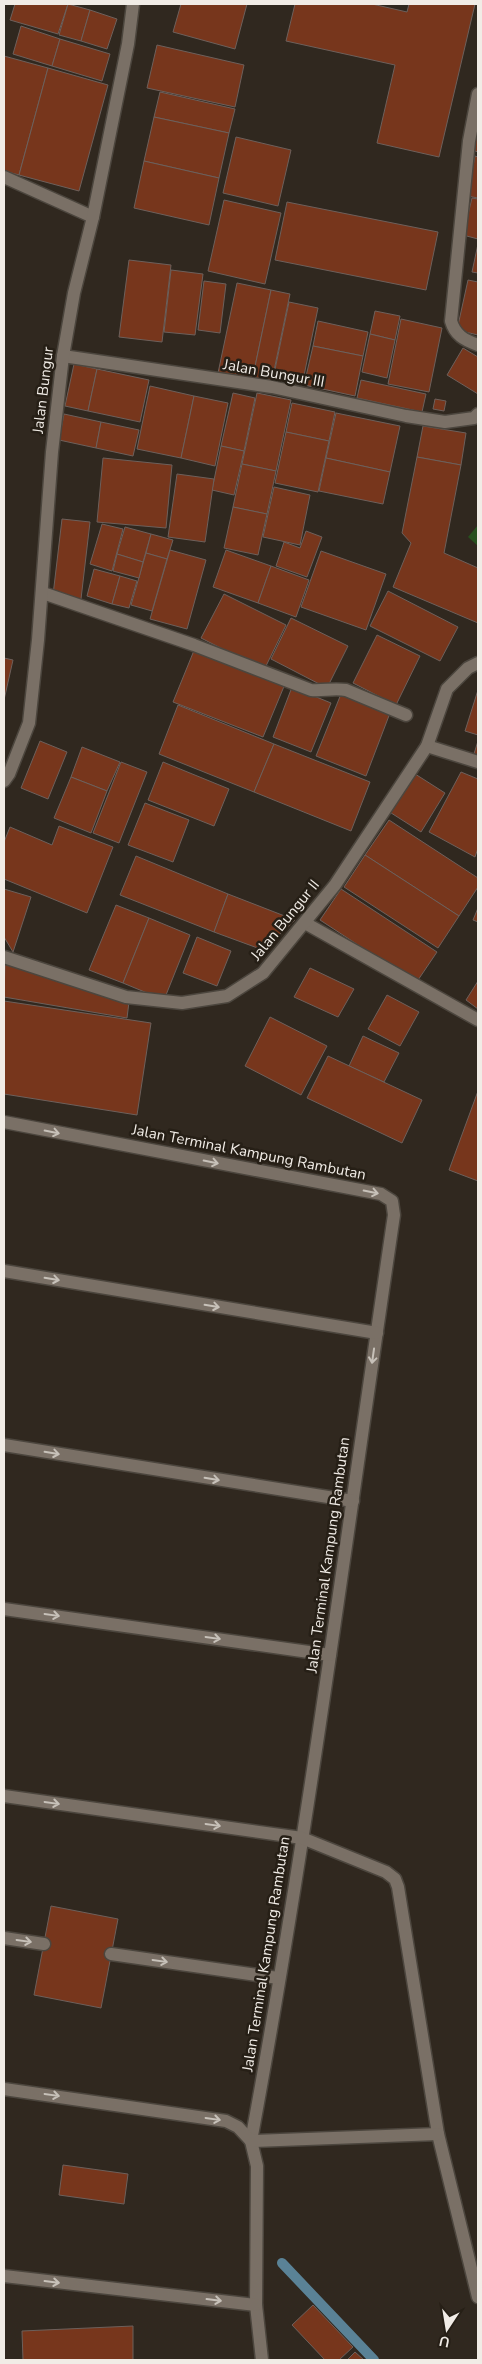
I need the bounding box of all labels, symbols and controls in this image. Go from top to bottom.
street label: Jalan Bungur [28,345,58,436]
street label: Jalan Bungur III [221,354,326,392]
street label: Jalan Bungur II [246,875,324,965]
street label: Jalan Terminal Kampung Rambutan [129,1119,368,1185]
one-way arrow [43,1127,59,1137]
one-way arrow [203,1157,219,1167]
one-way arrow [363,1188,379,1197]
one-way arrow [43,1275,59,1285]
one-way arrow [204,1301,220,1311]
one-way arrow [368,1348,378,1364]
street label: Jalan Terminal Kampung Rambutan [301,1436,354,1675]
one-way arrow [44,1449,60,1459]
one-way arrow [204,1474,220,1484]
one-way arrow [44,1611,60,1621]
one-way arrow [205,1633,221,1643]
one-way arrow [44,1798,60,1808]
one-way arrow [205,1821,221,1831]
street label: Jalan Terminal Kampung Rambutan [237,1835,294,2074]
one-way arrow [15,1937,31,1947]
one-way arrow [151,1956,167,1966]
one-way arrow [43,2090,59,2100]
one-way arrow [204,2114,220,2124]
one-way arrow [44,2277,60,2287]
one-way arrow [205,2295,221,2305]
north arrow [422,2304,472,2354]
text: U [437,2331,451,2352]

